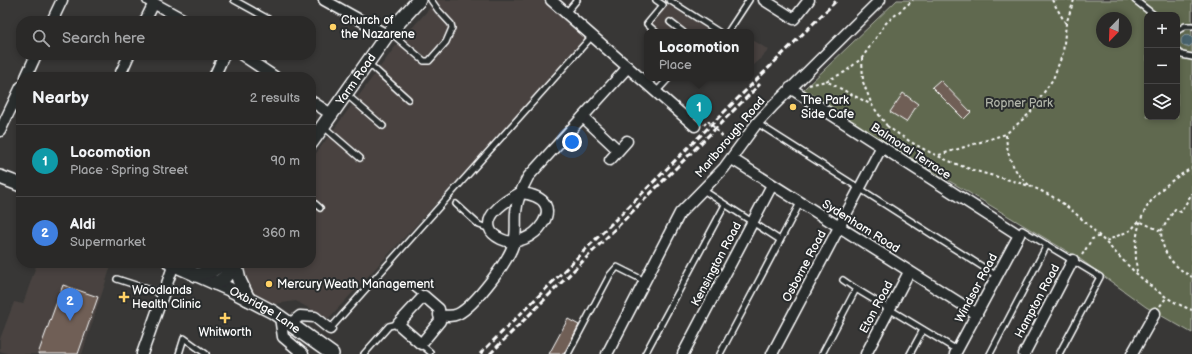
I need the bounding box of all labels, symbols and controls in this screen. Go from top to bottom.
north arrow [1096,12,1132,48]
map controls [1144,12,1180,120]
button: + [1144,12,1180,48]
place label: Church of the Nazarene [341,13,415,42]
search box [16,16,316,60]
marker: Church of the Nazarene [328,22,338,32]
icon: search [30,27,52,49]
text: Search here [62,29,145,48]
popup [644,29,754,81]
text: Locomotion [659,38,739,57]
button: − [1144,48,1180,84]
street label: Yarm Road [332,51,380,109]
text: Place [659,57,692,73]
button: layers [1144,84,1180,120]
text: Nearby [32,88,89,108]
text: 2 results [250,90,300,106]
place label: The Park Side Cafe [801,93,854,122]
pin: 1 [686,94,712,127]
street label: Marlborough Road [692,94,769,181]
park label: Ropner Park [985,96,1053,111]
marker: The Park Side Cafe [788,102,798,112]
street label: Balmoral Terrace [868,120,954,183]
your location [562,132,582,152]
text: Locomotion [70,143,151,162]
text: 1 [42,153,48,169]
text: 90 m [271,153,300,169]
text: Place · Spring Street [70,162,188,178]
street label: Sydenham Road [819,197,902,256]
text: Aldi [70,215,95,234]
street label: Kensington Road [688,220,745,309]
text: 2 [41,225,49,241]
text: 360 m [262,225,300,241]
street label: Osborne Road [779,228,830,305]
text: Supermarket [70,234,146,250]
street label: Windsor Road [952,251,1001,325]
street label: Hampton Road [1012,262,1063,341]
place label: Mercury Weath Management [277,277,434,292]
street label: Eton Road [856,278,897,336]
marker: Mercury Weath Management [264,279,274,289]
place label: Woodlands Health Clinic [132,283,201,312]
street label: Oxbridge Lane [227,283,303,337]
pin: 2 [57,288,83,321]
marker: Woodlands Health Clinic [119,292,129,302]
marker: Whitworth [220,313,230,323]
place label: Whitworth [198,325,252,340]

